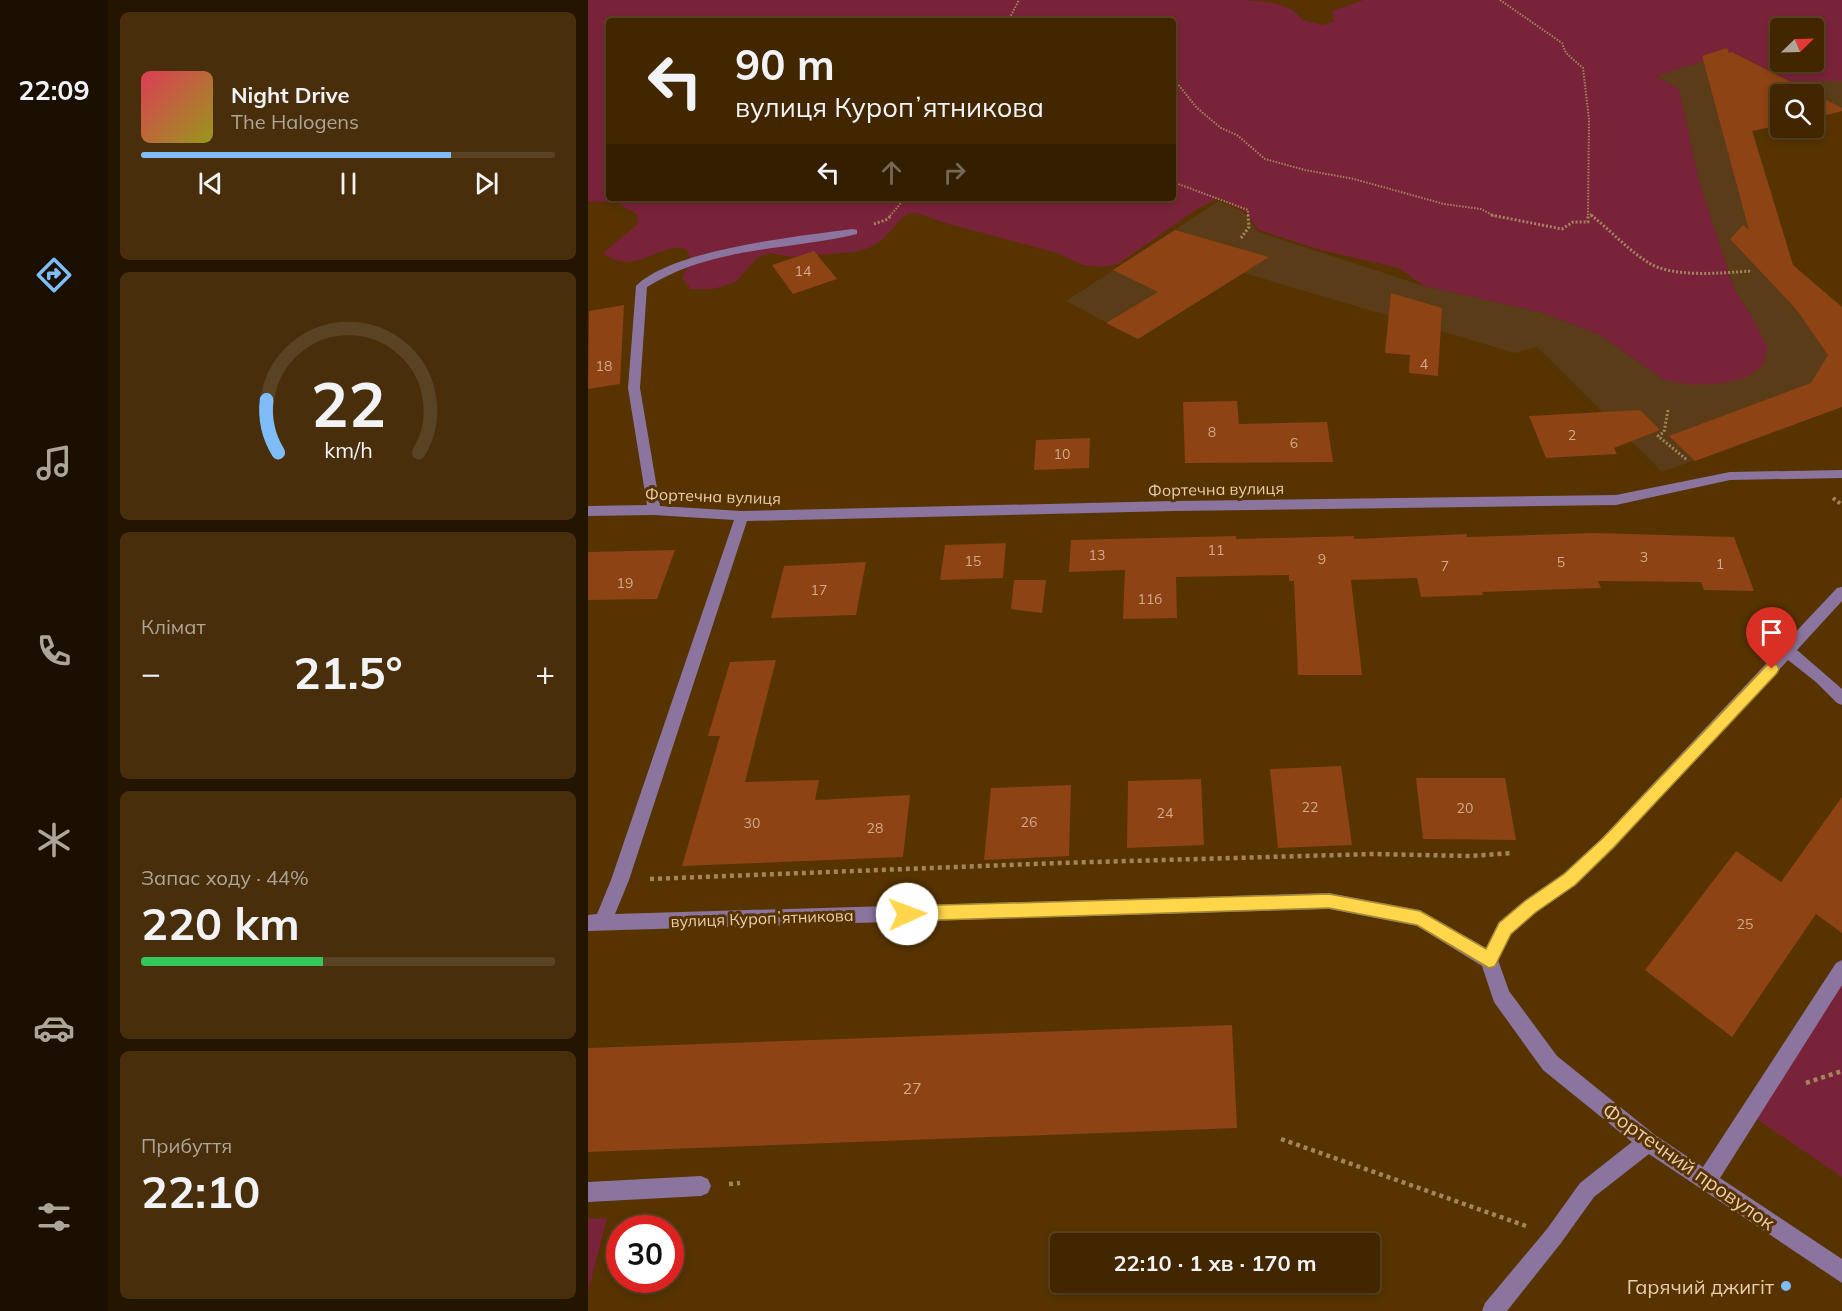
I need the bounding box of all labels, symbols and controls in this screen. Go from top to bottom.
north arrow [1770,18,1824,72]
map controls [1770,18,1824,138]
text: 90 m [735,38,835,91]
icon: left [636,42,714,120]
text: 22:09 [18,73,90,107]
text: Night Drive [231,81,350,109]
button: search [1770,84,1824,138]
text: вулиця Куропʼятникова [735,90,1044,124]
text: The Halogens [231,109,359,134]
icon: left [812,156,845,189]
icon: ahead [875,156,908,189]
icon: right [938,156,971,189]
icon: previous [194,167,227,200]
icon: pause [332,167,365,200]
icon: next [470,167,503,200]
icon: directions [33,254,75,296]
house number: 14 [795,262,812,280]
house number: 4 [1420,355,1429,373]
house number: 18 [596,357,612,375]
text: 22 [311,364,385,443]
house number: 8 [1208,423,1216,441]
house number: 2 [1568,426,1576,444]
house number: 6 [1290,434,1298,452]
text: km/h [324,436,372,463]
icon: music [33,442,75,484]
house number: 10 [1054,445,1070,463]
street label: Фортечна вулиця [1148,478,1284,500]
street label: Фортечна вулиця [645,484,781,508]
house number: 11 [1208,541,1224,559]
house number: 13 [1089,546,1105,564]
house number: 3 [1640,548,1648,566]
house number: 9 [1318,550,1326,568]
house number: 15 [965,552,981,570]
house number: 5 [1557,553,1565,571]
house number: 1 [1716,555,1724,573]
house number: 7 [1441,557,1449,575]
house number: 19 [617,574,633,592]
house number: 17 [811,581,827,599]
house number: 11б [1138,590,1162,608]
pin [1746,607,1797,669]
text: Клімат [141,614,206,639]
icon: arrive [1755,616,1788,649]
icon: phone [33,630,75,672]
text: 21.5° [293,644,403,700]
text: − [141,652,161,693]
text: + [535,652,555,693]
house number: 22 [1302,798,1318,816]
house number: 20 [1457,799,1473,817]
house number: 24 [1157,804,1174,822]
house number: 26 [1021,813,1037,831]
house number: 30 [744,814,760,832]
icon: climate [33,819,75,861]
house number: 28 [867,819,883,837]
text: Запас ходу · 44% [141,865,309,890]
position arrow [875,882,939,946]
text: 220 km [141,895,300,951]
street label: вулиця Куропʼятникова [670,905,854,931]
house number: 25 [1737,915,1753,933]
icon: car [33,1007,75,1049]
house number: 27 [902,1078,922,1098]
street label: Фортечний провулок [1598,1097,1780,1235]
text: Прибуття [141,1133,232,1158]
text: 22:10 [141,1163,260,1219]
icon: filters [33,1196,75,1238]
speed limit sign: 30 [606,1215,684,1293]
text: 22:10 · 1 хв · 170 m [1113,1249,1317,1277]
place label: Гарячий джигіт [1627,1274,1775,1299]
marker: Гарячий джигіт [1779,1279,1793,1293]

